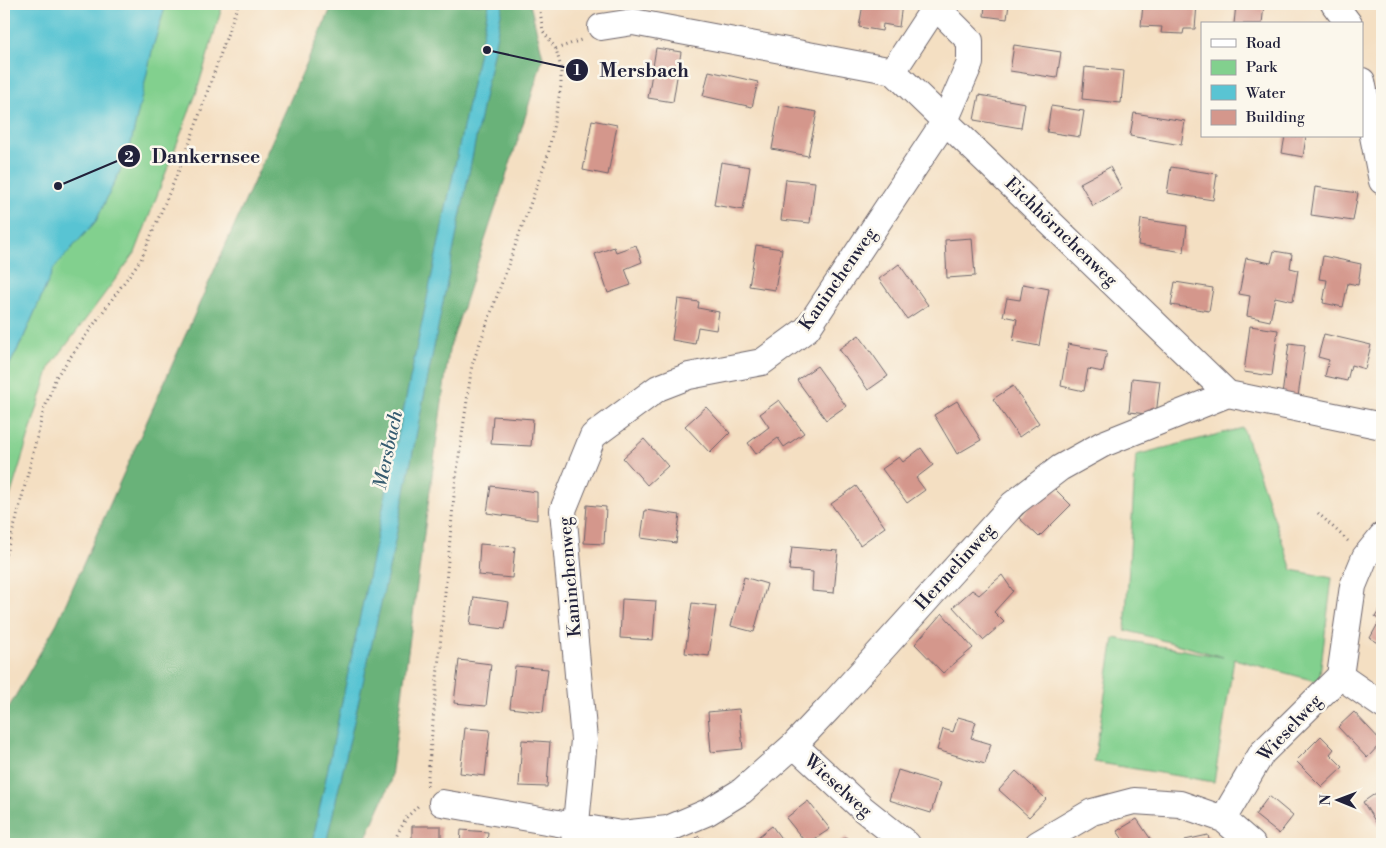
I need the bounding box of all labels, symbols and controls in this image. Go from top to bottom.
legend [1201,22,1364,138]
text: Road [1246,34,1281,53]
callout: Mersbach [565,53,699,87]
text: Park [1246,58,1278,77]
text: Mersbach [599,59,689,83]
text: 1 [573,61,581,80]
text: Water [1245,84,1286,103]
text: Building [1245,108,1305,127]
callout: Dankernsee [116,139,270,173]
text: Dankernsee [152,145,260,169]
text: 2 [124,148,134,167]
street label: Eichhörnchenweg [1000,172,1123,292]
street label: Kaninchenweg [794,222,882,335]
water label: Mersbach [368,408,408,492]
street label: Kaninchenweg [553,515,587,638]
street label: Hermelinweg [910,518,1001,615]
street label: Wieselweg [1252,689,1327,767]
street label: Wieselweg [798,749,877,823]
north arrow [1314,776,1364,826]
text: N [1317,794,1335,805]

